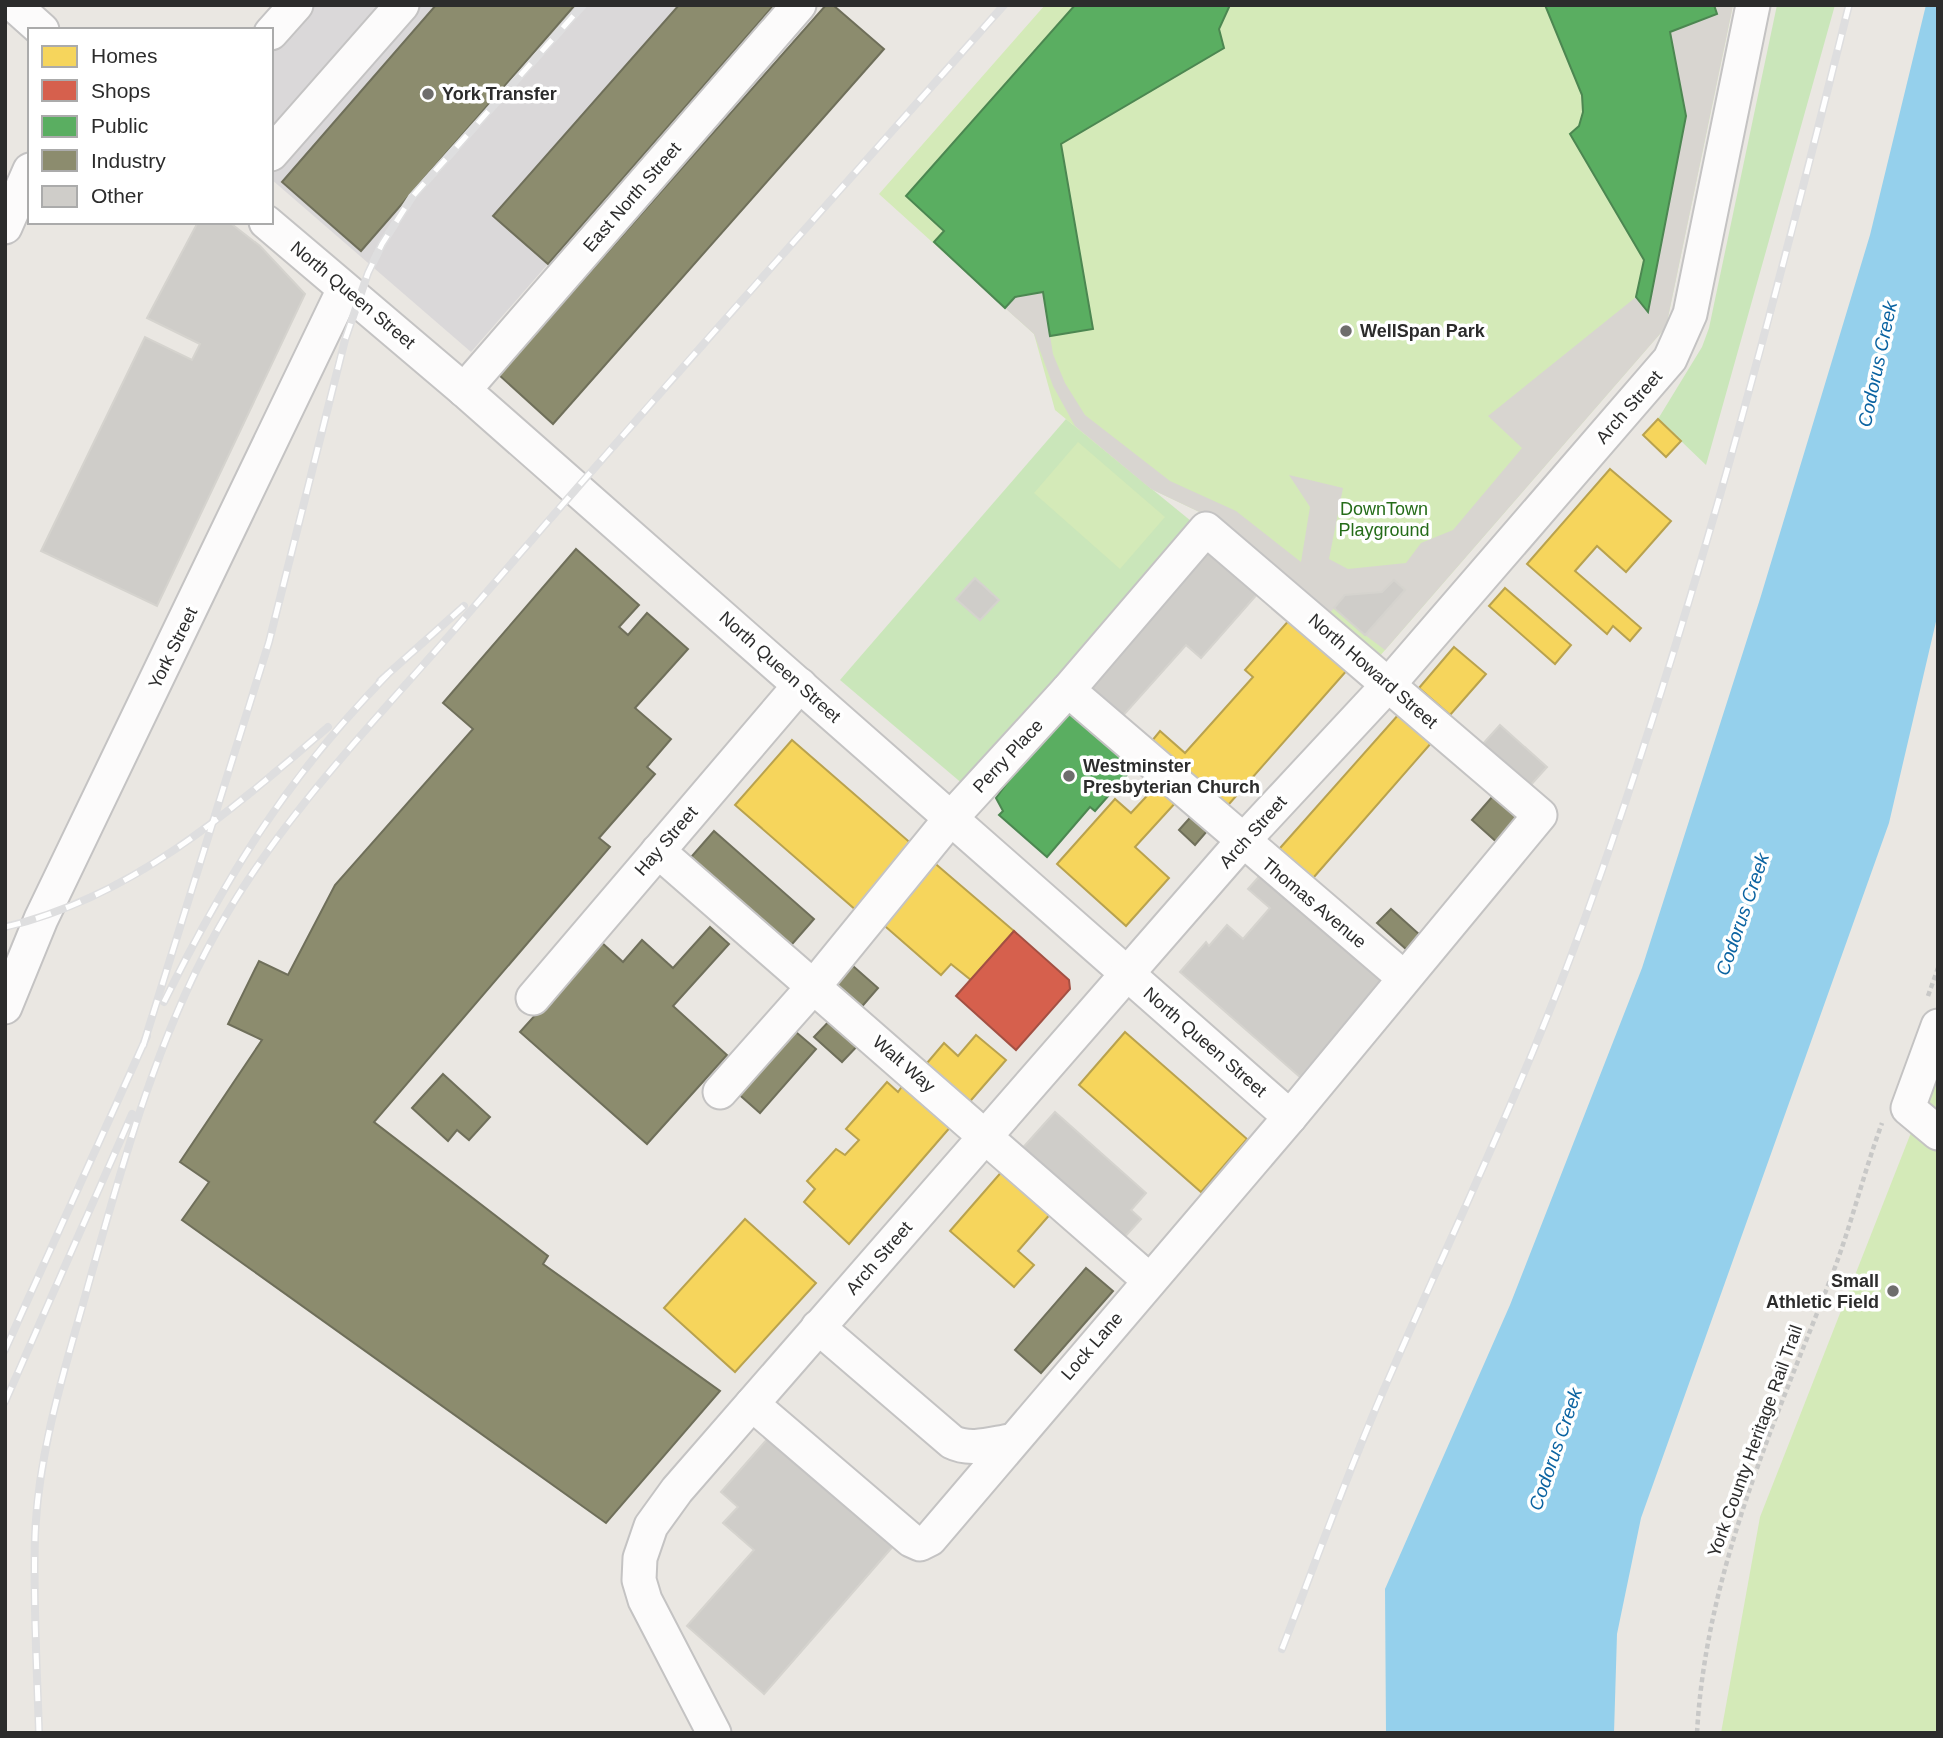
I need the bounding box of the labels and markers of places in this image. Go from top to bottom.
place label: York Transfer [442,84,557,104]
marker: York Transfer [420,86,436,102]
place label: WellSpan Park [1360,321,1486,341]
marker: WellSpan Park [1338,323,1354,339]
place label: Westminster Presbyterian Church [1083,756,1260,797]
marker: Westminster Presbyterian Church [1061,768,1077,784]
place label: Small Athletic Field [1766,1271,1879,1312]
marker: Small Athletic Field [1885,1283,1901,1299]

